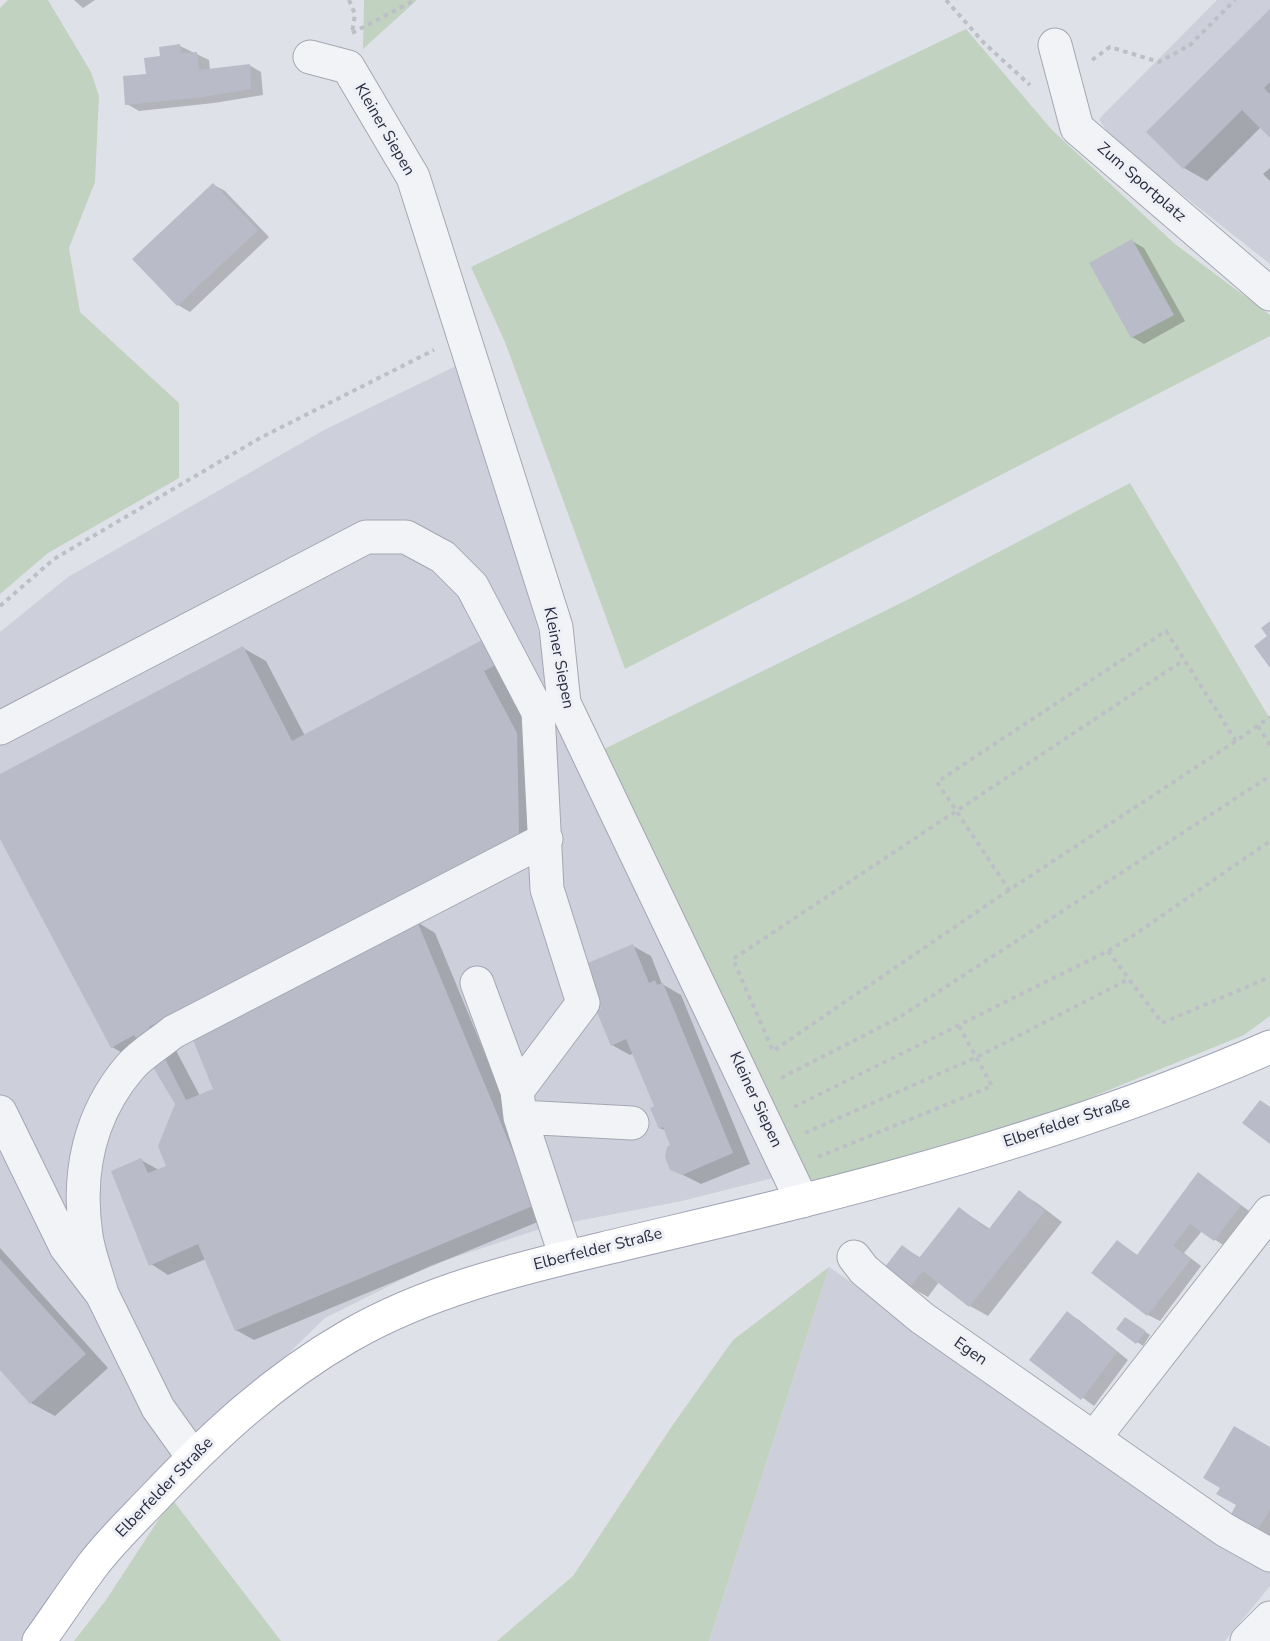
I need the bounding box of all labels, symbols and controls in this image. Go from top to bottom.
street label: Kleiner Siepen [350,80,418,180]
street label: Zum Sportplatz [1093,139,1189,227]
street label: Kleiner Siepen [539,605,577,711]
street label: Kleiner Siepen [724,1049,786,1151]
street label: Elberfelder Straße [1001,1093,1133,1153]
street label: Elberfelder Straße [532,1225,664,1275]
street label: Egen [950,1334,990,1370]
street label: Elberfelder Straße [112,1434,218,1542]

